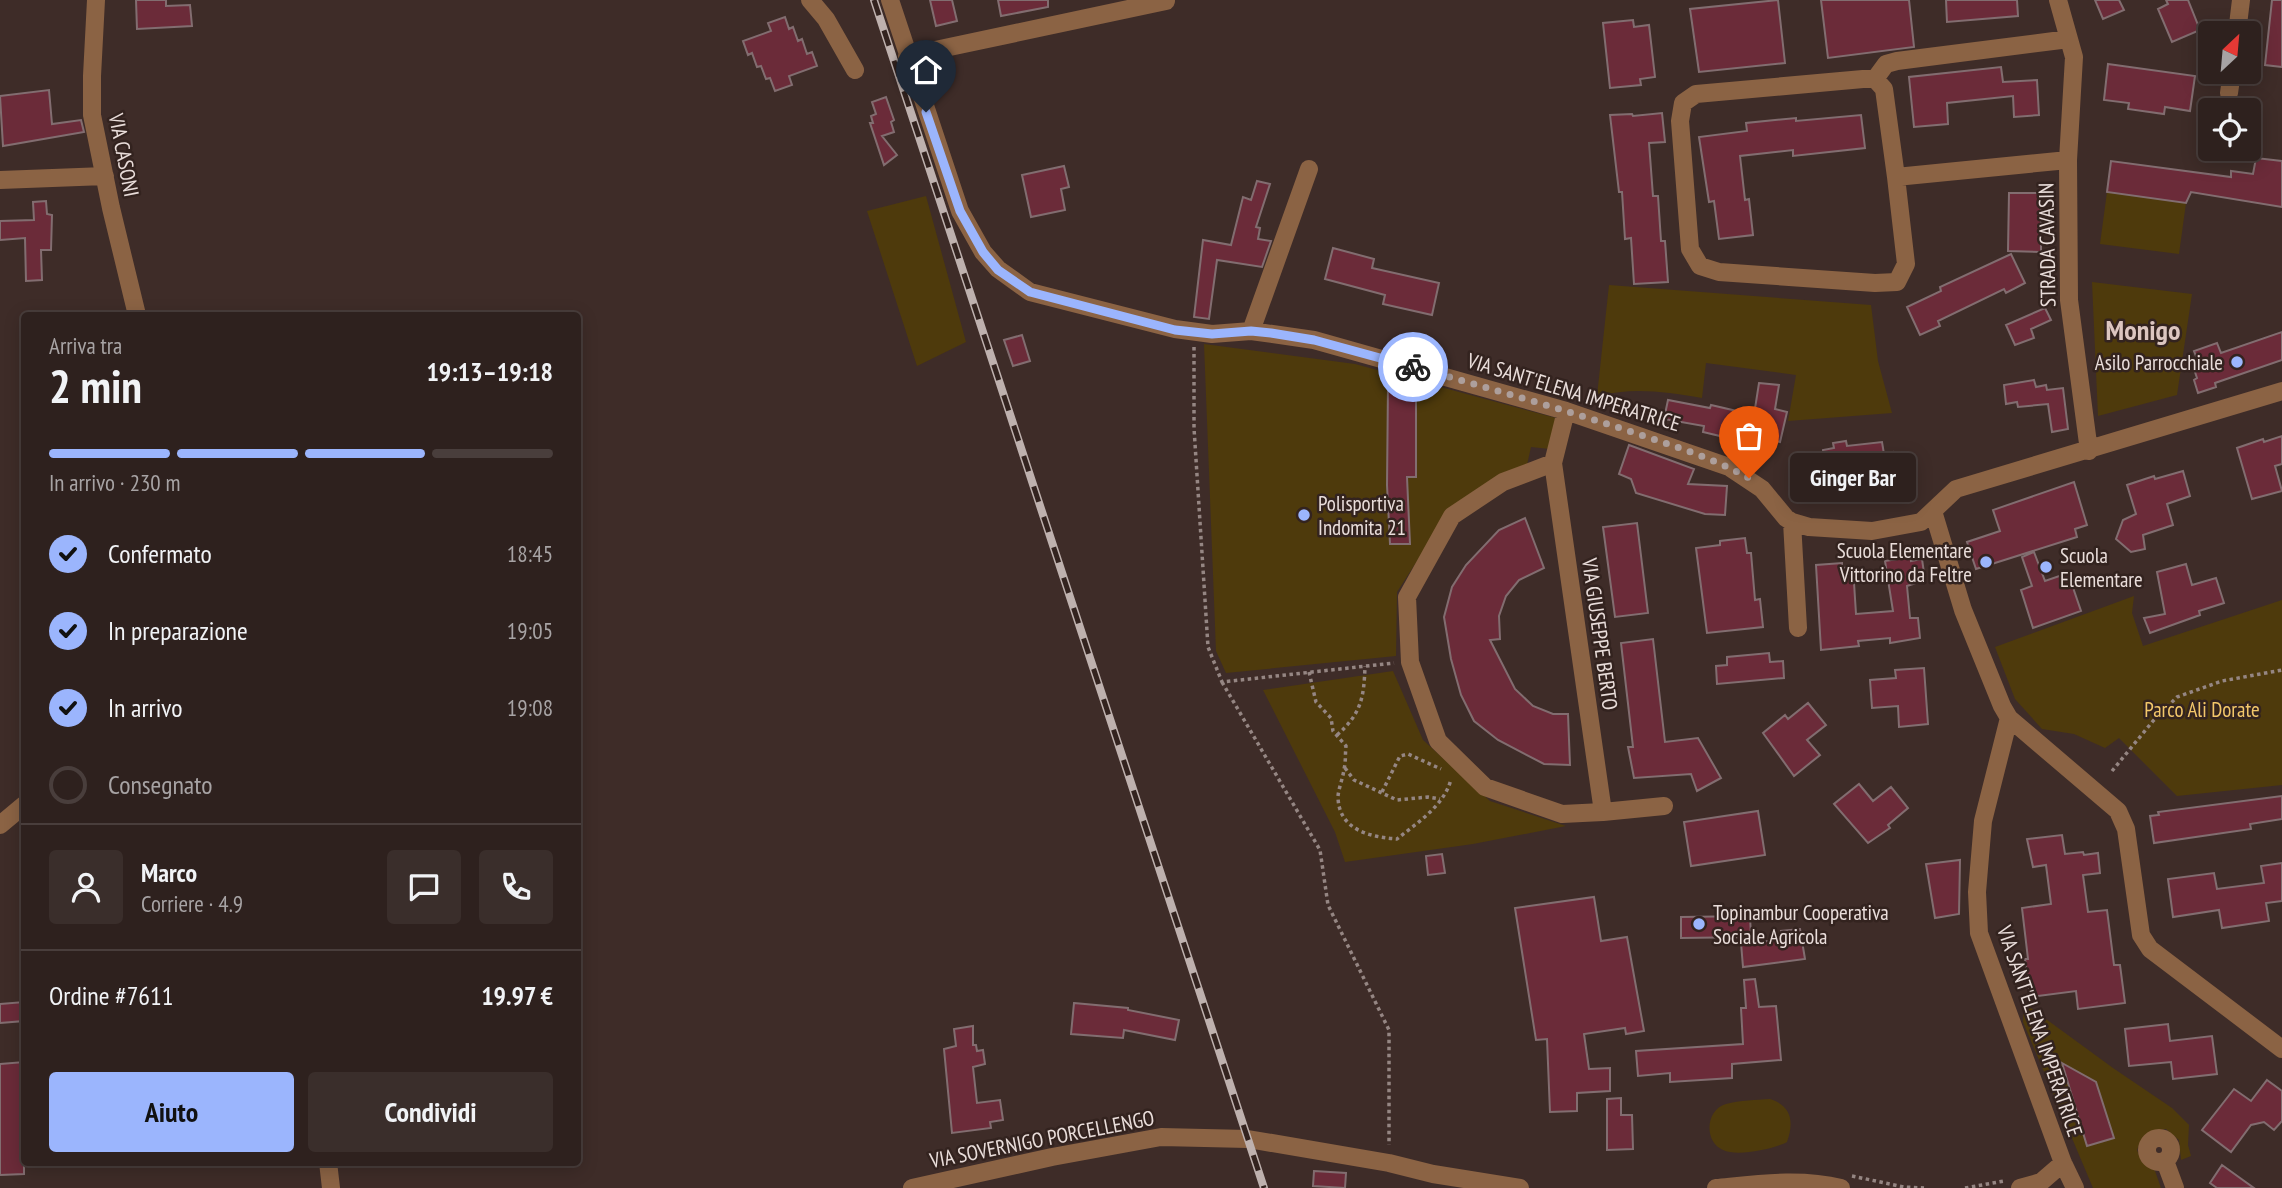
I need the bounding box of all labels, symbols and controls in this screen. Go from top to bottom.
north arrow [2198,21,2261,84]
map controls [2198,21,2261,161]
pin [896,40,956,112]
icon: home [907,51,945,89]
button: locate [2198,98,2261,161]
street label: VIA CASONI [103,110,145,199]
street label: STRADA CAVASIN [2032,183,2062,307]
district label: Monigo [2106,311,2180,348]
text: Arriva tra [49,331,122,360]
courier [1378,332,1448,402]
street label: VIA SANT'ELENA IMPERATRICE [1463,346,1684,437]
icon: bike [1394,348,1432,386]
place label: Asilo Parrocchiale [2095,349,2223,376]
marker: Asilo Parrocchiale [2229,354,2245,370]
text: 19:13–19:18 [426,355,553,388]
text: 2 min [49,356,142,416]
pin [1719,406,1779,478]
icon: bag [1730,417,1768,455]
callout: Ginger Bar [1791,454,1917,503]
text: Ginger Bar [1810,463,1896,492]
text: In arrivo · 230 m [49,468,181,497]
place label: Polisportiva Indomita 21 [1318,490,1406,541]
marker: Polisportiva Indomita 21 [1296,507,1312,523]
icon: check [49,535,87,573]
text: Confermato [108,537,212,570]
place label: Scuola Elementare Vittorino da Feltre [1837,537,1972,588]
text: 18:45 [507,539,553,568]
place label: Scuola Elementare [2060,542,2143,593]
marker: Scuola Elementare Vittorino da Feltre [1978,554,1994,570]
street label: VIA GIUSEPPE BERTO [1576,555,1624,712]
marker: Scuola Elementare [2038,559,2054,575]
icon: check [49,612,87,650]
text: In preparazione [108,614,248,647]
text: 19:05 [507,616,553,645]
icon: check [49,689,87,727]
text: In arrivo [108,691,183,724]
text: 19:08 [507,693,553,722]
park label: Parco Ali Dorate [2144,696,2260,723]
text: Consegnato [108,768,212,801]
button: person [49,850,123,924]
button: chat [387,850,461,924]
button: phone [479,850,553,924]
text: Marco [141,856,197,889]
text: Corriere · 4.9 [141,889,243,918]
place label: Topinambur Cooperativa Sociale Agricola [1713,899,1889,950]
marker: Topinambur Cooperativa Sociale Agricola [1691,916,1707,932]
street label: VIA SANT'ELENA IMPERATRICE [1991,921,2089,1140]
text: Ordine #7611 [49,979,173,1012]
text: 19.97 € [481,979,553,1012]
button: Aiuto [49,1072,294,1152]
button: Condividi [308,1072,553,1152]
street label: VIA SOVERNIGO PORCELLENGO [926,1104,1157,1174]

